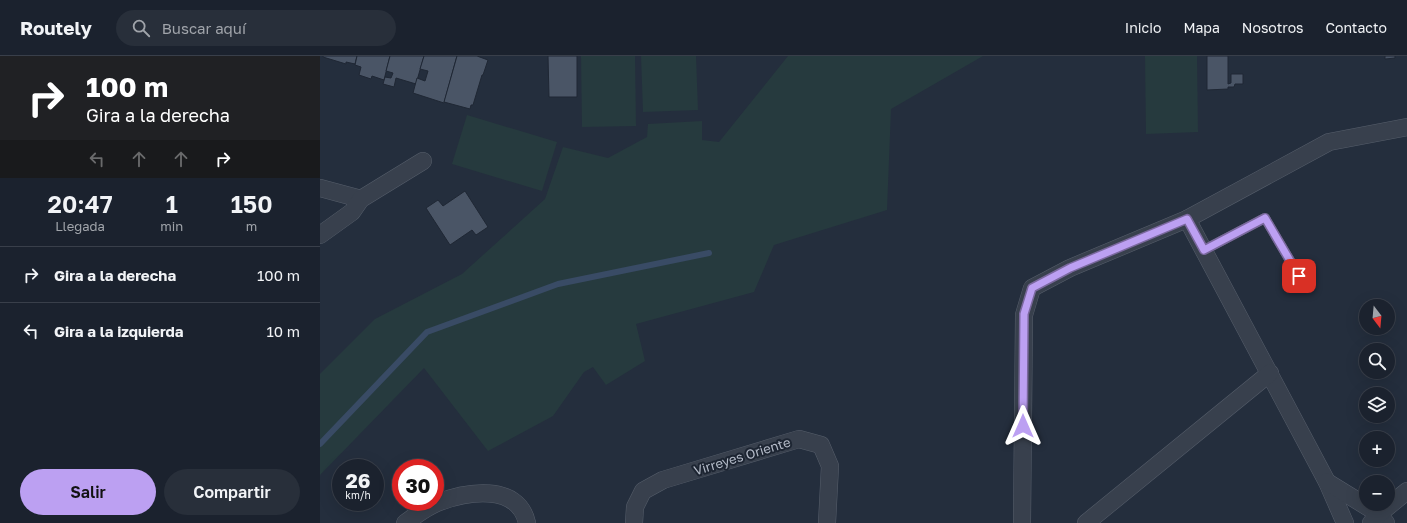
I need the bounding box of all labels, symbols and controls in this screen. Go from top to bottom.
search box [116,10,396,46]
text: Routely [20,16,92,39]
icon: search [130,17,152,39]
text: Buscar aquí [162,19,246,37]
text: Inicio [1125,19,1161,36]
text: Mapa [1183,19,1220,36]
text: Nosotros [1242,19,1303,36]
text: Contacto [1325,19,1387,36]
text: 100 m [86,70,168,103]
icon: right [20,72,72,124]
text: Gira a la derecha [86,104,230,126]
icon: left [86,148,108,170]
icon: ahead [128,148,150,170]
icon: ahead [170,148,192,170]
icon: right [212,148,234,170]
text: 20:47 [48,189,113,218]
text: 1 [166,189,178,218]
text: 150 [231,189,272,218]
text: Llegada [55,218,105,234]
text: min [160,218,183,234]
text: m [246,218,257,234]
pin [1282,259,1316,293]
icon: right [20,264,42,286]
icon: arrive [1288,265,1310,287]
text: Gira a la derecha [54,266,176,284]
text: 100 m [257,266,300,284]
north arrow [1359,299,1395,335]
map controls [1359,299,1395,511]
icon: left [20,320,42,342]
text: Gira a la izquierda [54,322,184,340]
text: 10 m [266,322,300,340]
button: search [1359,343,1395,379]
button: layers [1359,387,1395,423]
position arrow [1002,405,1044,447]
button: + [1359,431,1395,467]
street label: Virreyes Oriente [692,434,792,478]
speed limit sign: 30 [392,459,444,511]
text: 26 [346,468,370,492]
button: Salir [20,469,156,515]
button: Compartir [164,469,300,515]
button: − [1359,475,1395,511]
text: km/h [345,489,371,501]

